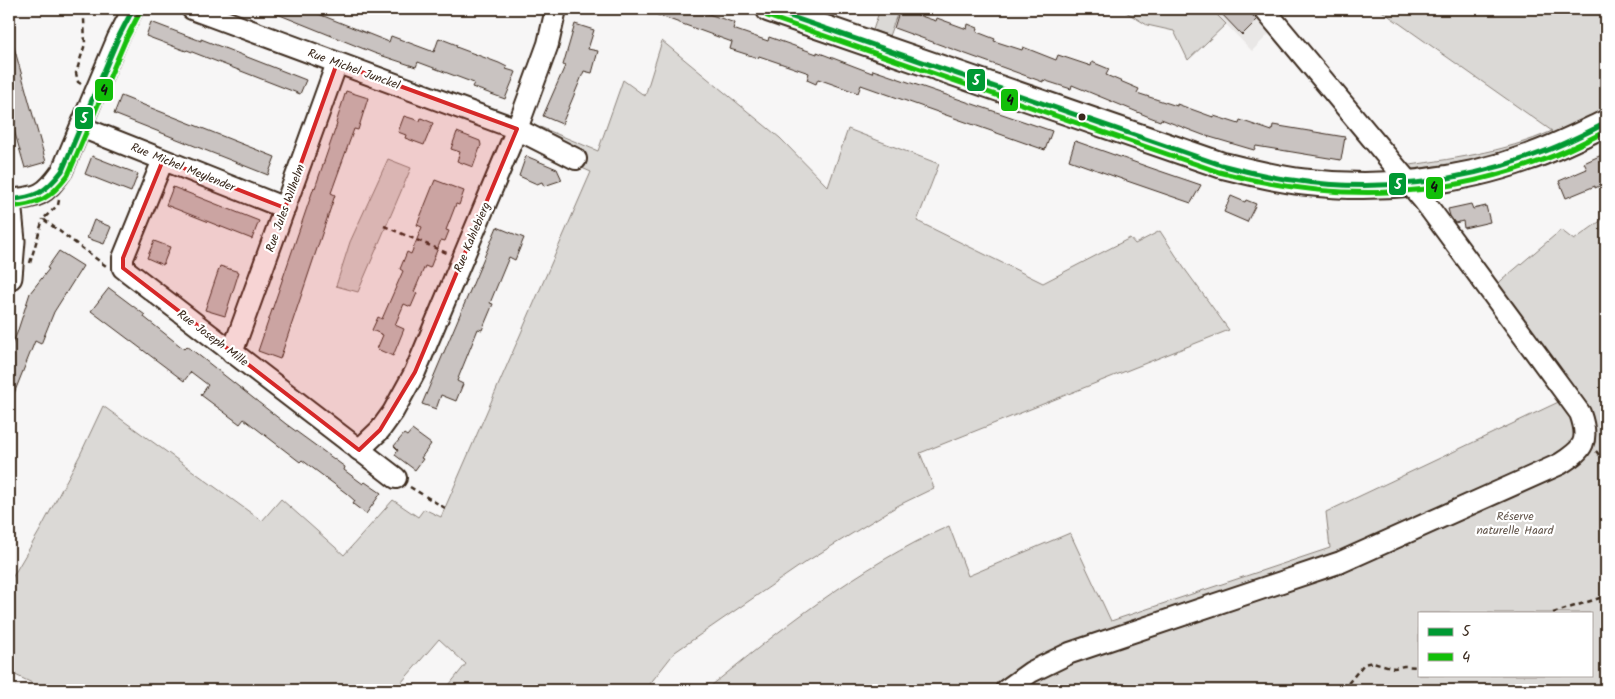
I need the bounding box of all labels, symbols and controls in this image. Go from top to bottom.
street label: Rue Michel Junckel [305,44,403,95]
line badge: 5 [966,68,986,92]
text: 5 [971,70,981,92]
line badge: 4 [94,78,114,102]
text: 4 [100,80,108,102]
line badge: 4 [1000,88,1019,112]
text: 4 [1006,90,1014,112]
line badge: 5 [74,106,94,130]
text: 5 [79,108,89,130]
unlabelled marker [1077,112,1087,122]
street label: Rue Michel Meylender [128,138,239,197]
street label: Rue Jules Wilhelm [261,161,310,255]
line badge: 5 [1388,172,1407,196]
text: 5 [1393,174,1403,196]
line badge: 4 [1425,176,1444,200]
text: 4 [1430,177,1438,199]
street label: Rue Kahlebierg [449,199,496,275]
street label: Rue Joseph Mille [173,305,253,372]
park label: Réserve naturelle Haard [1476,507,1555,540]
legend [1418,612,1592,676]
text: 5 [1462,620,1471,644]
text: 4 [1462,646,1470,670]

